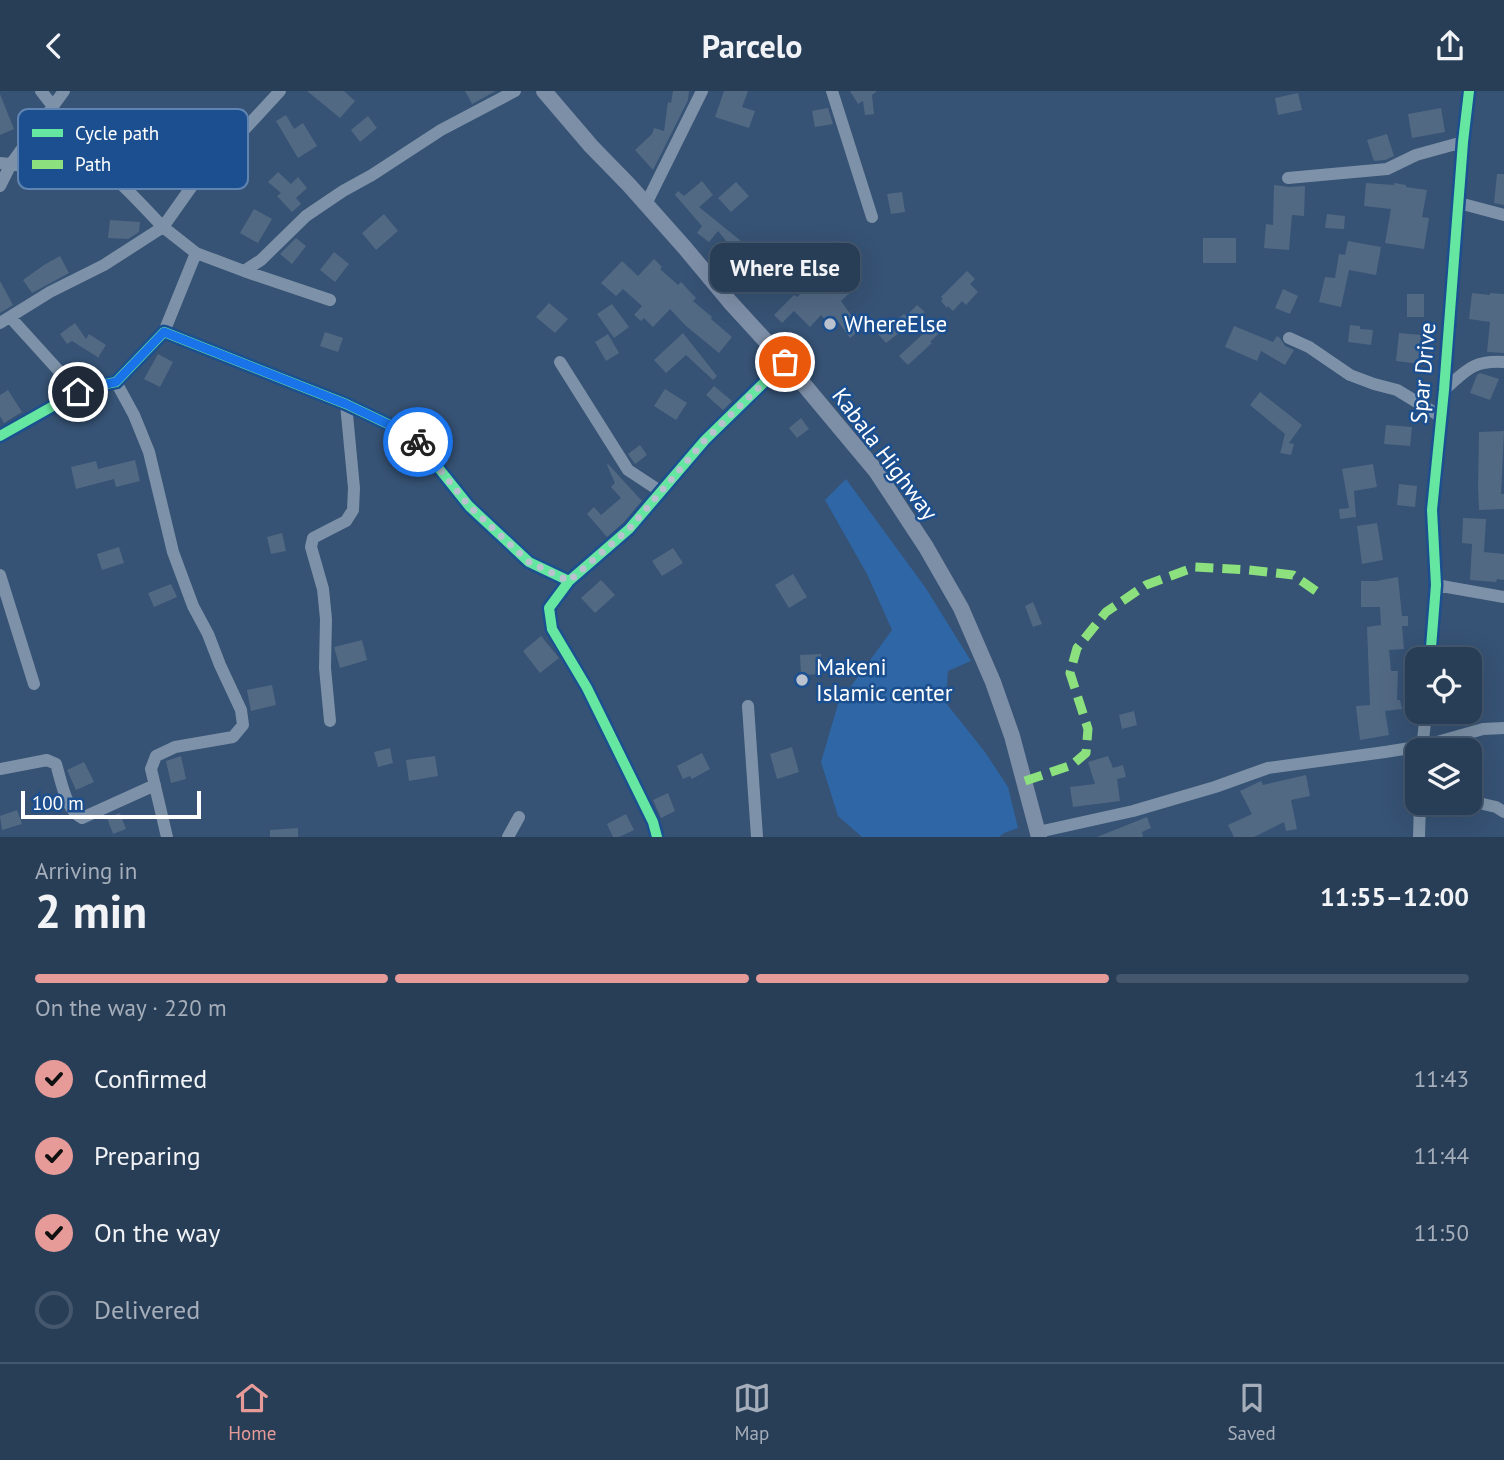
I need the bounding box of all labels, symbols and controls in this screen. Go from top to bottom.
text: Parcelo [702,25,802,67]
icon: back [35,27,73,65]
icon: share [1431,27,1469,65]
legend [18,109,248,189]
text: Cycle path [75,121,159,145]
text: Path [75,152,111,176]
callout: Where Else [710,243,860,292]
text: Where Else [730,253,840,282]
place label: WhereElse [844,309,947,338]
marker: WhereElse [822,316,838,332]
street label: Spar Drive [1404,321,1441,425]
pin [755,332,815,392]
icon: bag [766,343,804,381]
pin [48,362,108,422]
icon: home [59,373,97,411]
street label: Kabala Highway [826,382,945,526]
courier [383,407,453,477]
icon: bike [399,423,437,461]
map controls [1405,647,1482,815]
button: locate [1405,647,1482,724]
place label: Makeni Islamic center [816,652,953,707]
marker: Makeni Islamic center [794,672,810,688]
button: layers [1405,738,1482,815]
scale bar [21,788,201,820]
text: 100 m [32,791,84,815]
text: Arriving in [35,856,137,885]
text: 11:55–12:00 [1320,880,1469,913]
text: 2 min [35,881,147,941]
text: On the way · 220 m [35,993,227,1022]
icon: check [35,1060,73,1098]
text: Confirmed [94,1062,207,1095]
text: 11:43 [1414,1064,1469,1093]
icon: check [35,1137,73,1175]
text: Preparing [94,1139,201,1172]
text: 11:44 [1414,1141,1469,1170]
icon: check [35,1214,73,1252]
text: On the way [94,1216,220,1249]
text: 11:50 [1414,1218,1469,1247]
text: Delivered [94,1293,200,1326]
tab: Home [228,1379,276,1445]
tab: Map [733,1379,771,1445]
tab: Saved [1227,1379,1276,1445]

